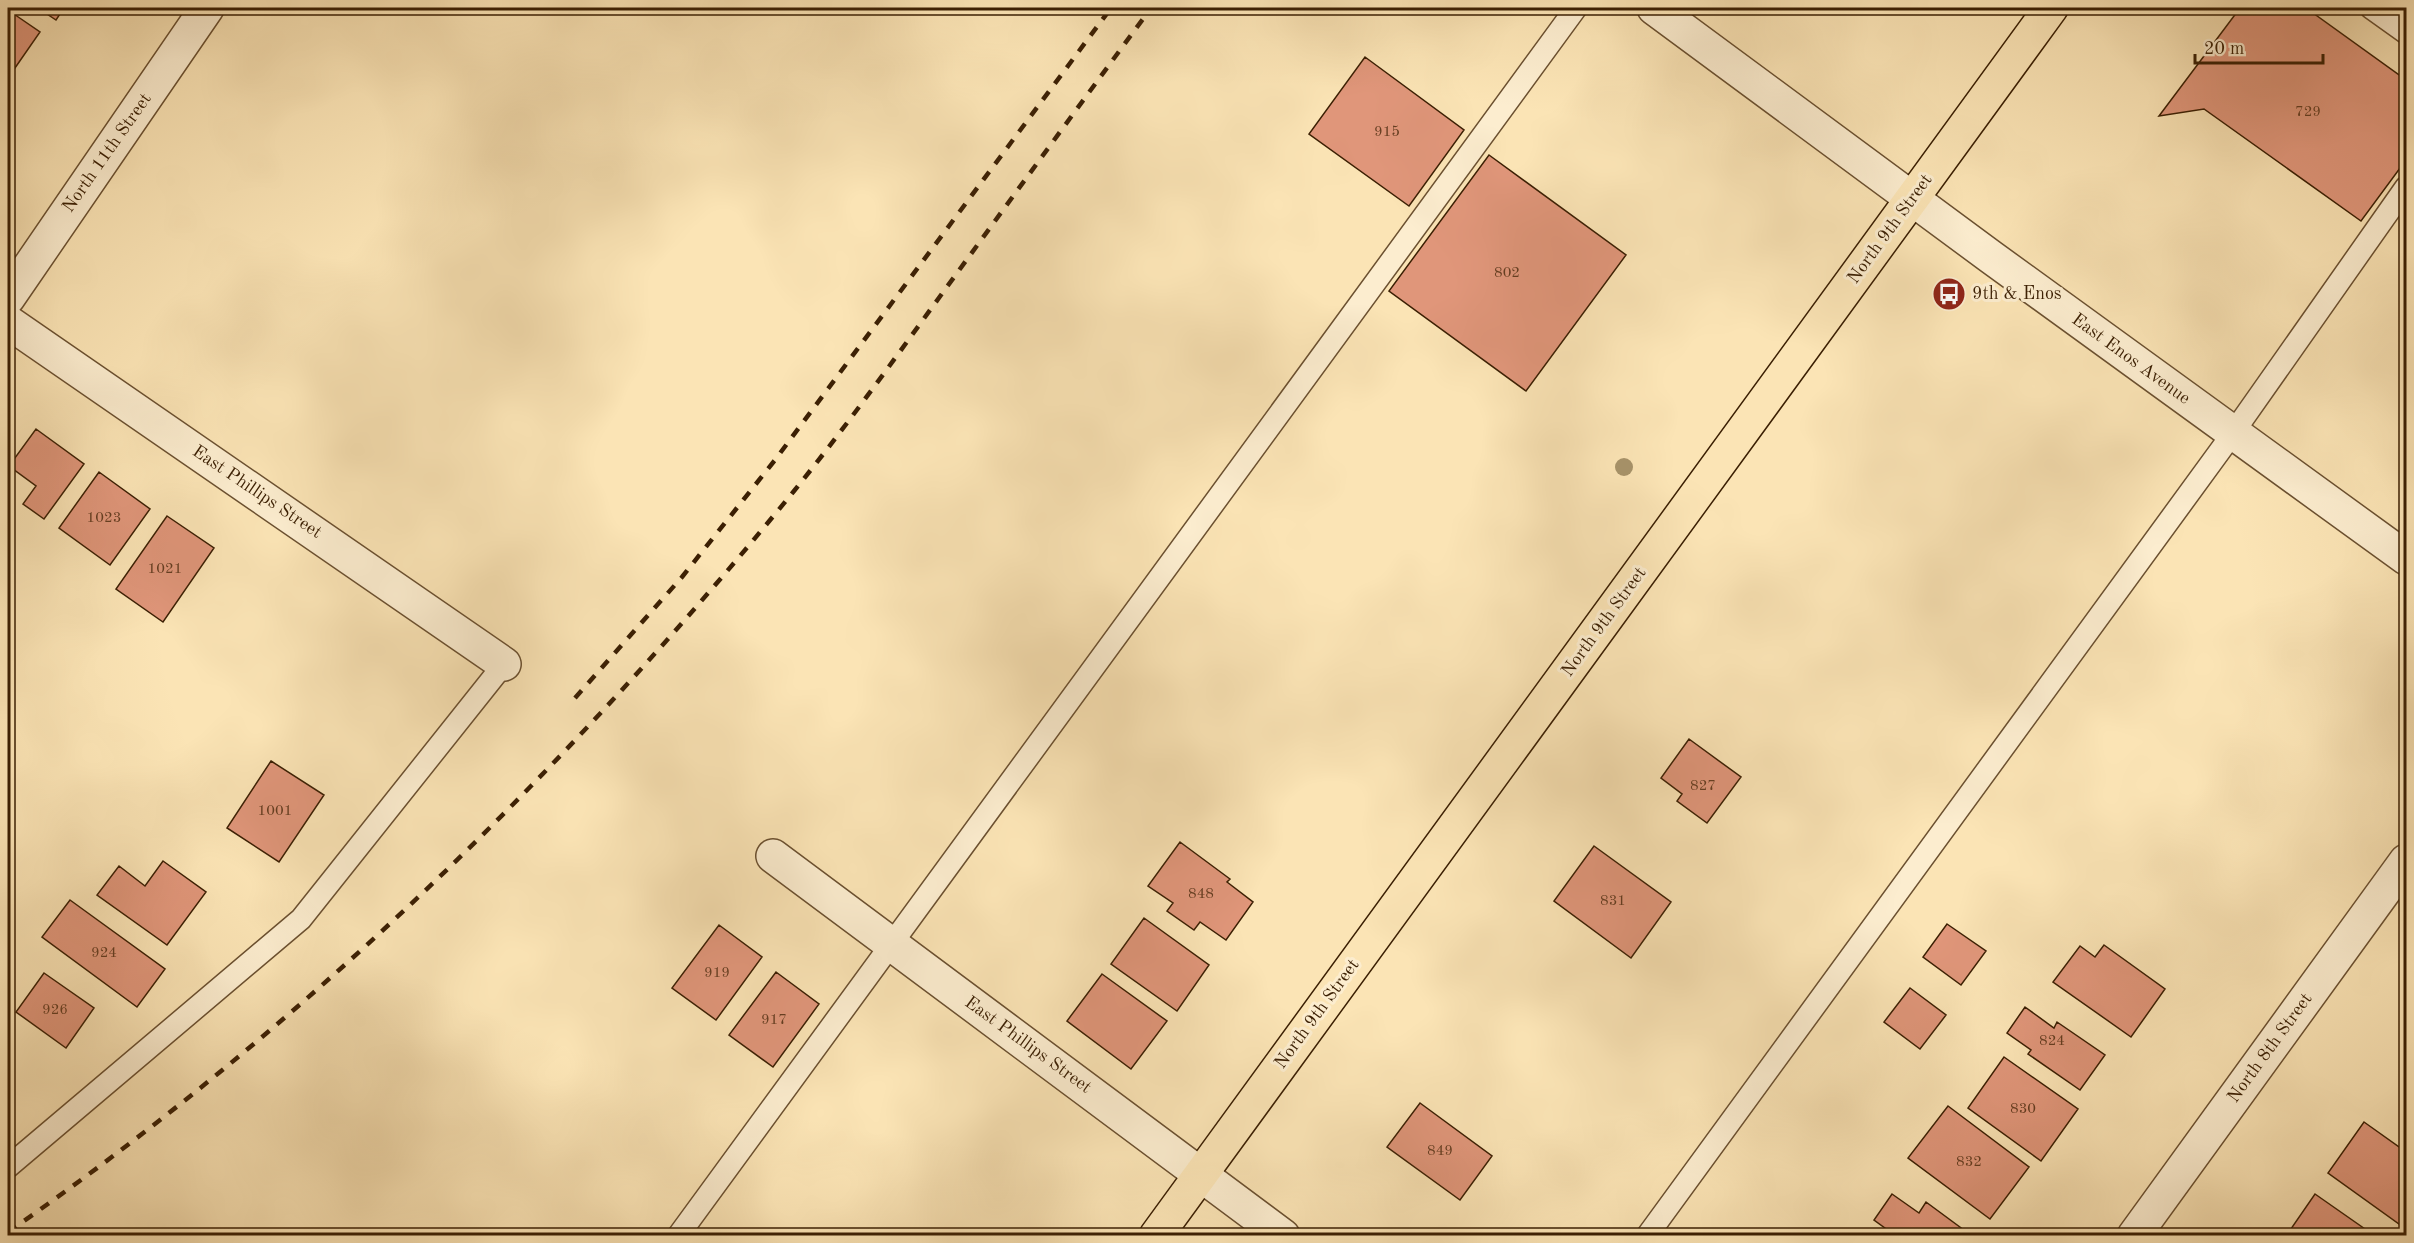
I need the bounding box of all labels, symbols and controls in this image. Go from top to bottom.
scale bar [2195,27,2322,65]
text: 20 m [2204,40,2244,58]
street label: North 11th Street [59,90,155,216]
house number: 729 [2295,105,2321,120]
house number: 915 [1374,125,1400,140]
street label: North 9th Street [1844,171,1936,287]
house number: 802 [1494,266,1520,281]
bus stop icon: 9th & Enos [1931,276,1967,312]
place label: 9th & Enos [1972,285,2062,303]
street label: East Enos Avenue [2068,310,2194,408]
street label: East Phillips Street [189,442,325,542]
house number: 1023 [87,511,121,526]
house number: 1021 [148,562,182,577]
street label: North 9th Street [1558,564,1650,680]
house number: 827 [1690,779,1716,794]
house number: 1001 [258,804,292,819]
house number: 848 [1188,887,1214,902]
house number: 831 [1600,894,1626,909]
house number: 924 [91,946,117,961]
street label: North 9th Street [1271,956,1363,1072]
house number: 919 [704,966,730,981]
street label: North 8th Street [2224,990,2316,1106]
street label: East Phillips Street [961,993,1095,1097]
house number: 926 [42,1003,68,1018]
house number: 917 [761,1013,787,1028]
house number: 824 [2039,1034,2065,1049]
house number: 830 [2010,1102,2036,1117]
house number: 849 [1427,1144,1453,1159]
house number: 832 [1956,1155,1982,1170]

